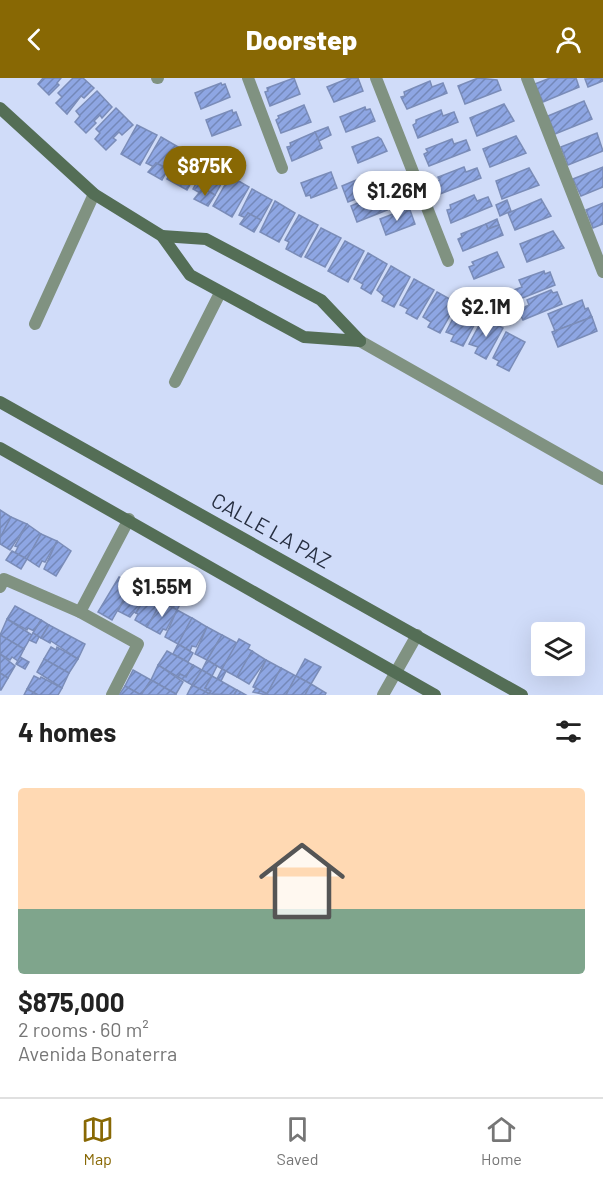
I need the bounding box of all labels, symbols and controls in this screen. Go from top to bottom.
icon: back [18,23,51,56]
text: Doorstep [246,23,357,55]
icon: person [552,23,585,56]
pin: $875K [163,146,247,197]
text: $875K [177,153,233,177]
pin: $1.26M [348,171,446,222]
text: $1.26M [367,178,427,202]
pin: $2.1M [444,287,528,338]
text: $2.1M [461,294,511,318]
street label: CALLE LA PAZ [208,487,336,573]
pin: $1.55M [113,567,211,618]
text: $1.55M [132,574,192,598]
map controls [531,622,585,676]
button: layers [531,622,585,676]
icon: filters [552,715,585,748]
text: 4 homes [18,716,116,747]
icon: home [248,827,356,935]
text: $875,000 [18,986,125,1017]
text: 2 rooms · 60 m² [18,1017,149,1041]
text: Avenida Bonaterra [18,1041,177,1065]
tab: Map [81,1113,114,1168]
tab: Saved [277,1113,319,1168]
tab: Home [481,1113,522,1168]

